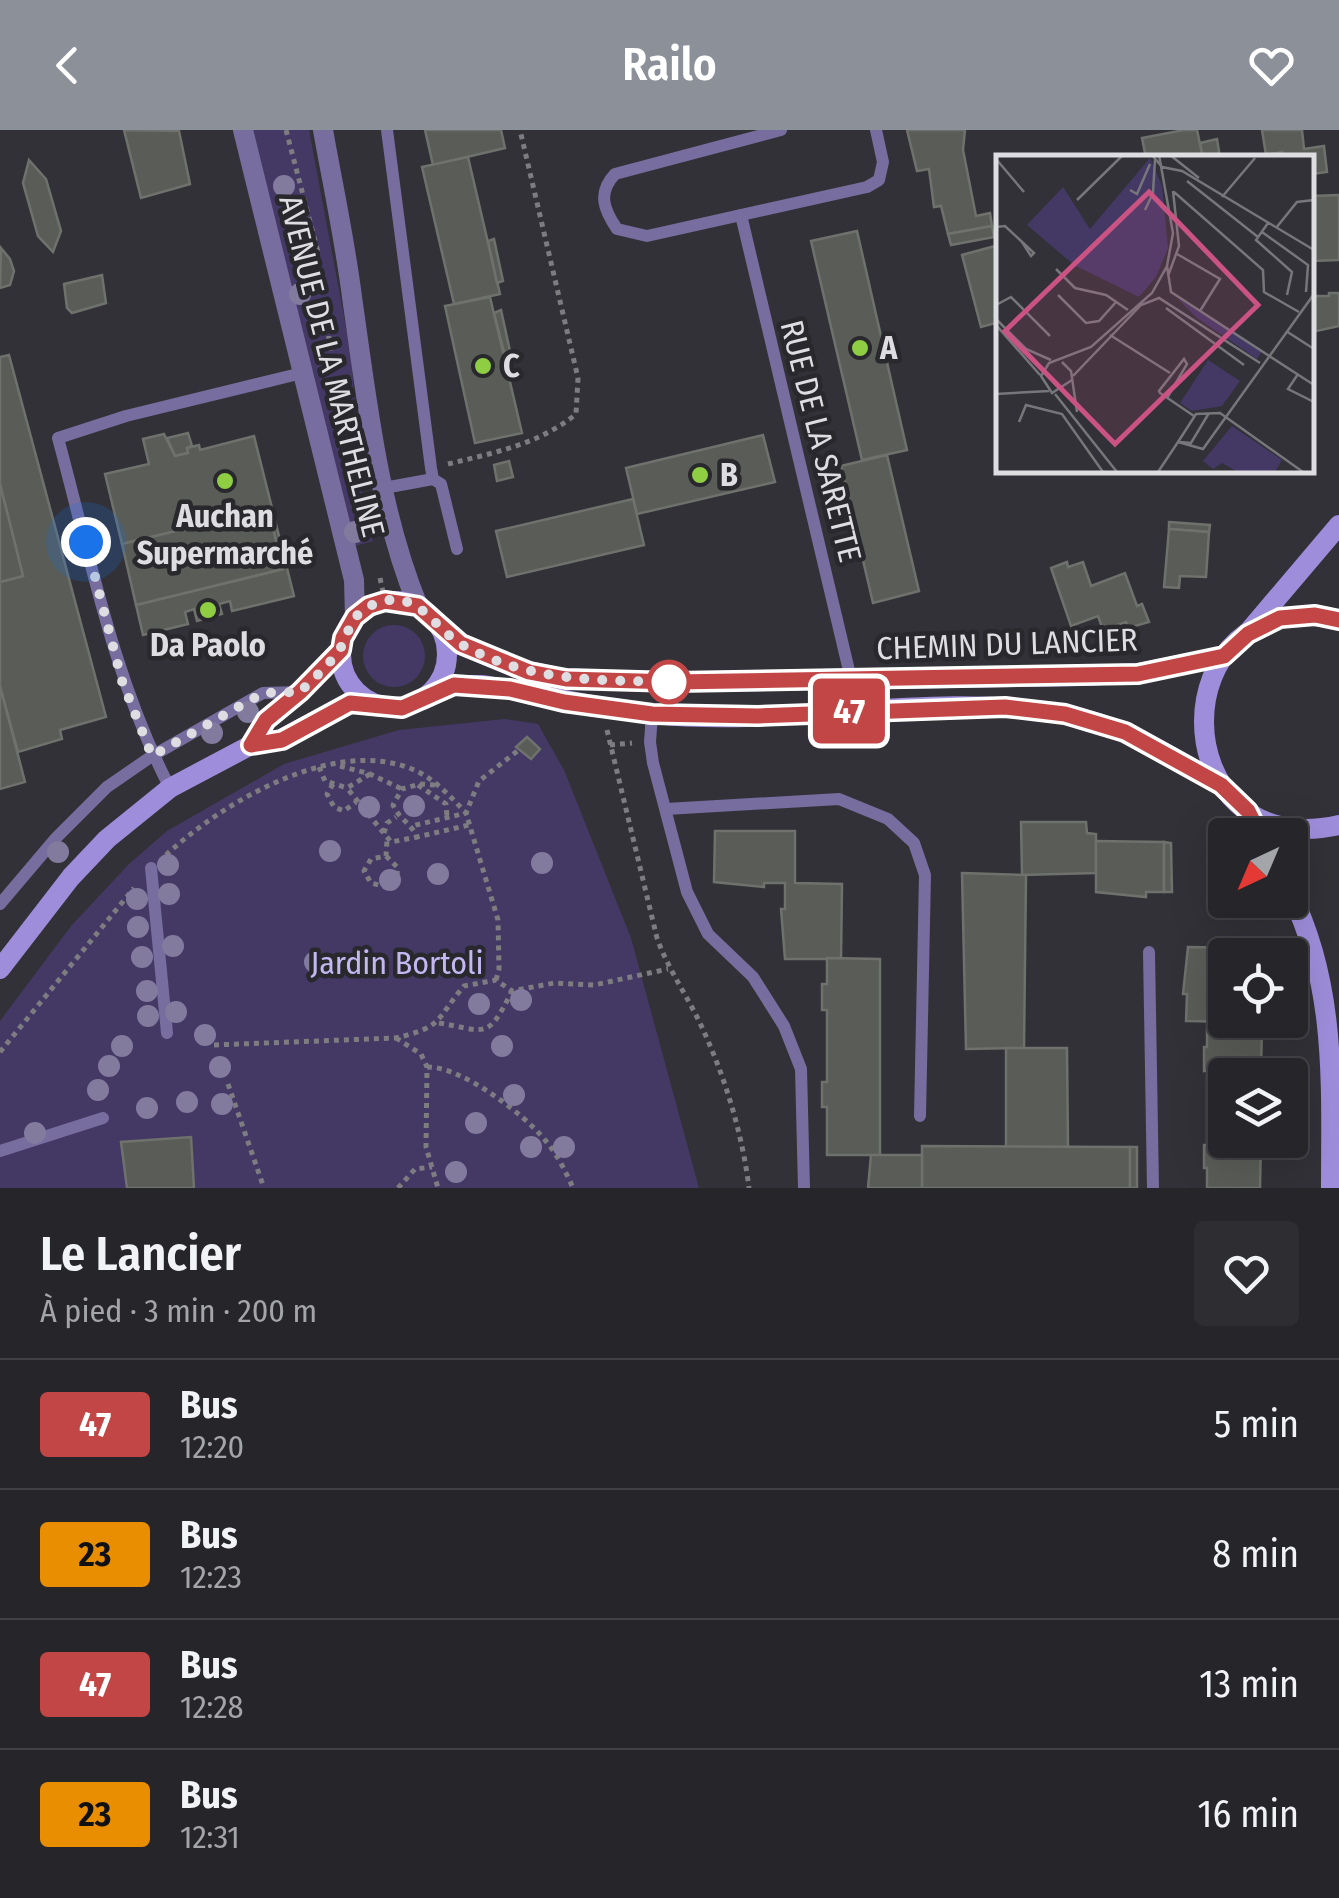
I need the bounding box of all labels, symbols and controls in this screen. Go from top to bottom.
icon: back [40,38,95,93]
text: Railo [622,38,717,92]
icon: heart [1244,38,1299,93]
inset map [996,155,1314,472]
street label: AVENUE DE LA MARTHELINE [271,191,393,541]
street label: RUE DE LA SARETTE [773,316,869,566]
place label: A [879,329,898,367]
marker: A [849,337,871,359]
place label: C [503,347,520,385]
marker: C [472,355,494,377]
place label: B [720,456,738,494]
marker: B [689,464,711,486]
marker: Auchan Supermarché [214,470,236,492]
place label: Auchan Supermarché [137,497,313,572]
your location [61,517,111,567]
marker: Da Paolo [197,599,219,621]
street label: CHEMIN DU LANCIER [876,620,1138,668]
place label: Da Paolo [150,626,266,664]
unlabelled marker [648,661,690,703]
line badge: 47 [804,678,894,744]
text: 47 [833,690,865,732]
north arrow [1208,818,1308,918]
map controls [1208,818,1308,1158]
button: locate [1208,938,1308,1038]
park label: Jardin Bortoli [310,944,484,982]
button: layers [1208,1058,1308,1158]
button: heart [1194,1221,1299,1326]
text: Le Lancier [40,1225,241,1283]
text: À pied · 3 min · 200 m [40,1292,317,1330]
text: Bus [180,1382,238,1428]
text: 5 min [1214,1401,1299,1447]
text: 47 [79,1403,111,1445]
text: 12:20 [180,1428,244,1466]
text: Bus [180,1512,238,1558]
text: 8 min [1212,1531,1299,1577]
text: 23 [79,1533,111,1575]
text: 12:23 [180,1558,242,1596]
text: Bus [180,1642,238,1688]
text: 13 min [1199,1661,1299,1707]
text: 47 [79,1663,111,1705]
text: 12:28 [180,1688,244,1726]
text: Bus [180,1772,238,1818]
text: 16 min [1198,1791,1299,1837]
text: 23 [79,1793,111,1835]
text: 12:31 [180,1818,240,1856]

